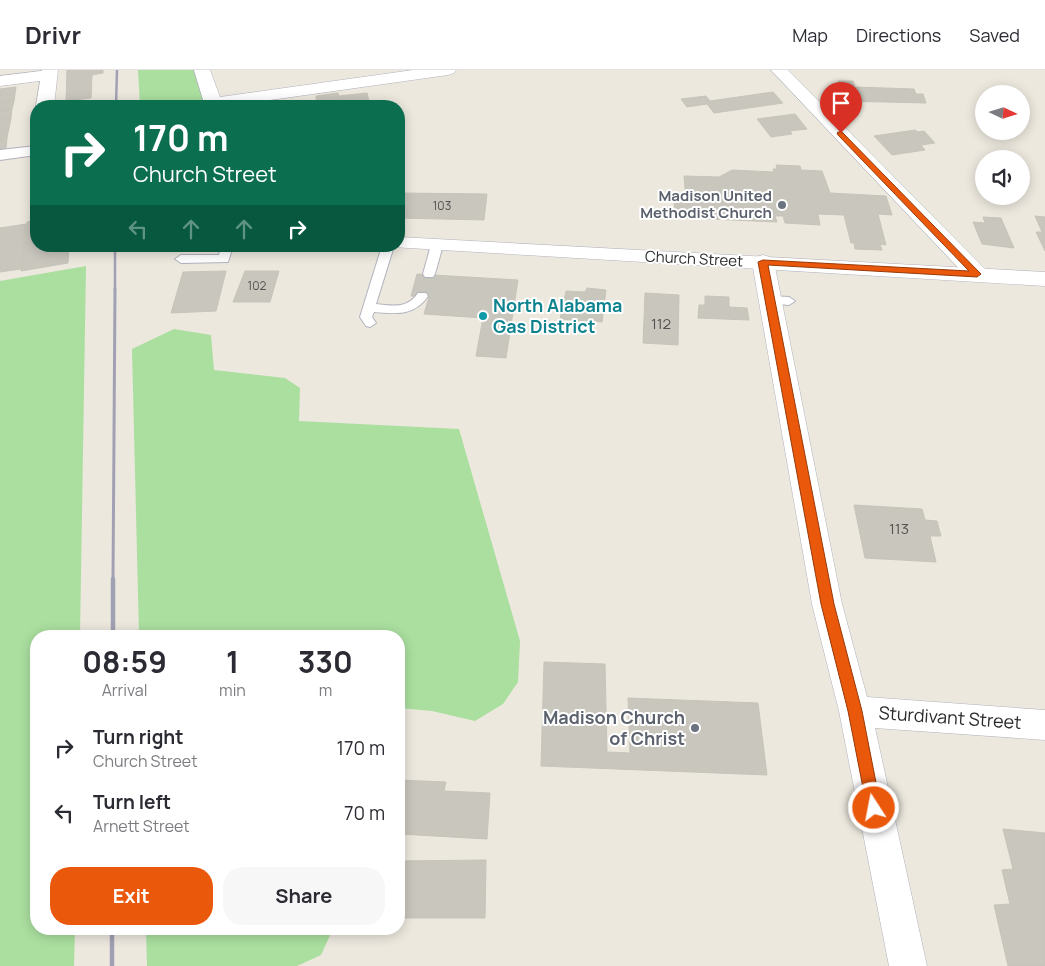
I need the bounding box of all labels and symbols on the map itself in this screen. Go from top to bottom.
pin [820,82,862,133]
north arrow [975,85,1030,140]
place label: Madison United Methodist Church [640,185,772,223]
house number: 103 [433,197,451,214]
marker: Madison United Methodist Church [776,199,788,211]
street label: Church Street [645,245,744,272]
house number: 102 [248,277,267,294]
place label: North Alabama Gas District [493,293,622,338]
marker: North Alabama Gas District [477,310,489,322]
house number: 112 [651,313,671,334]
house number: 113 [889,518,909,539]
street label: Sturdivant Street [878,700,1022,734]
place label: Madison Church of Christ [543,705,685,750]
marker: Madison Church of Christ [689,722,701,734]
position arrow [847,781,899,833]

